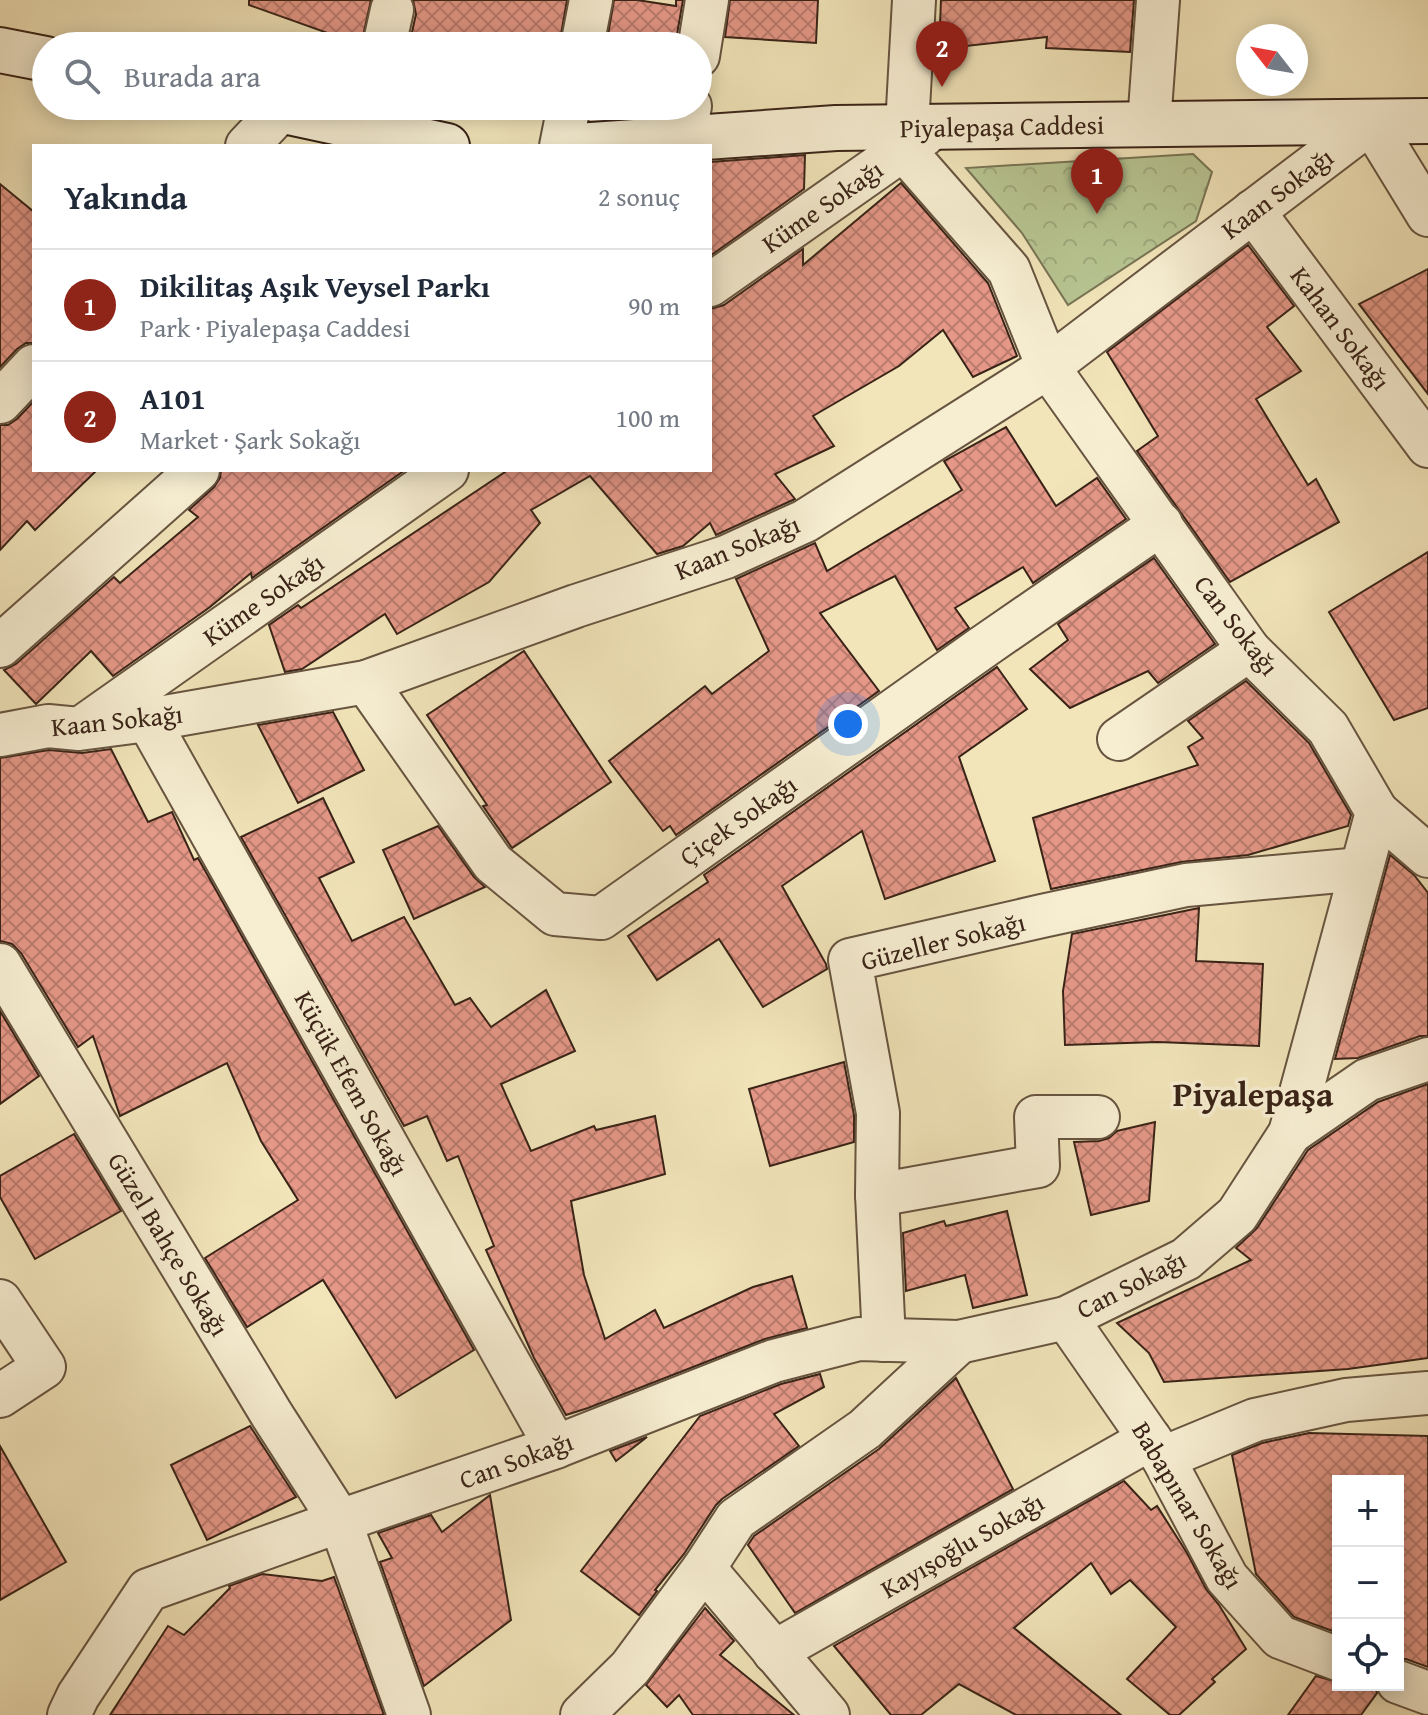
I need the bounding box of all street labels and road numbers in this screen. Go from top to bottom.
street label: Piyalepaşa Caddesi [900,105,1104,147]
street label: Kaan Sokağı [1213,138,1341,248]
street label: Küme Sokağı [753,150,891,262]
street label: Kahan Sokağı [1281,258,1401,398]
street label: Kaan Sokağı [669,504,805,590]
street label: Küme Sokağı [194,543,332,655]
street label: Can Sokağı [1185,566,1289,684]
street label: Kaan Sokağı [49,694,185,746]
street label: Çiçek Sokağı [671,765,805,875]
street label: Güzeller Sokağı [857,902,1029,980]
street label: Küçük Efem Sokağı [285,983,419,1183]
street label: Güzel Bahçe Sokağı [99,1144,239,1344]
street label: Can Sokağı [1069,1240,1193,1328]
street label: Babapınar Sokağı [1123,1414,1253,1596]
street label: Can Sokağı [454,1421,578,1499]
street label: Kayışoğlu Sokağı [873,1482,1051,1608]

